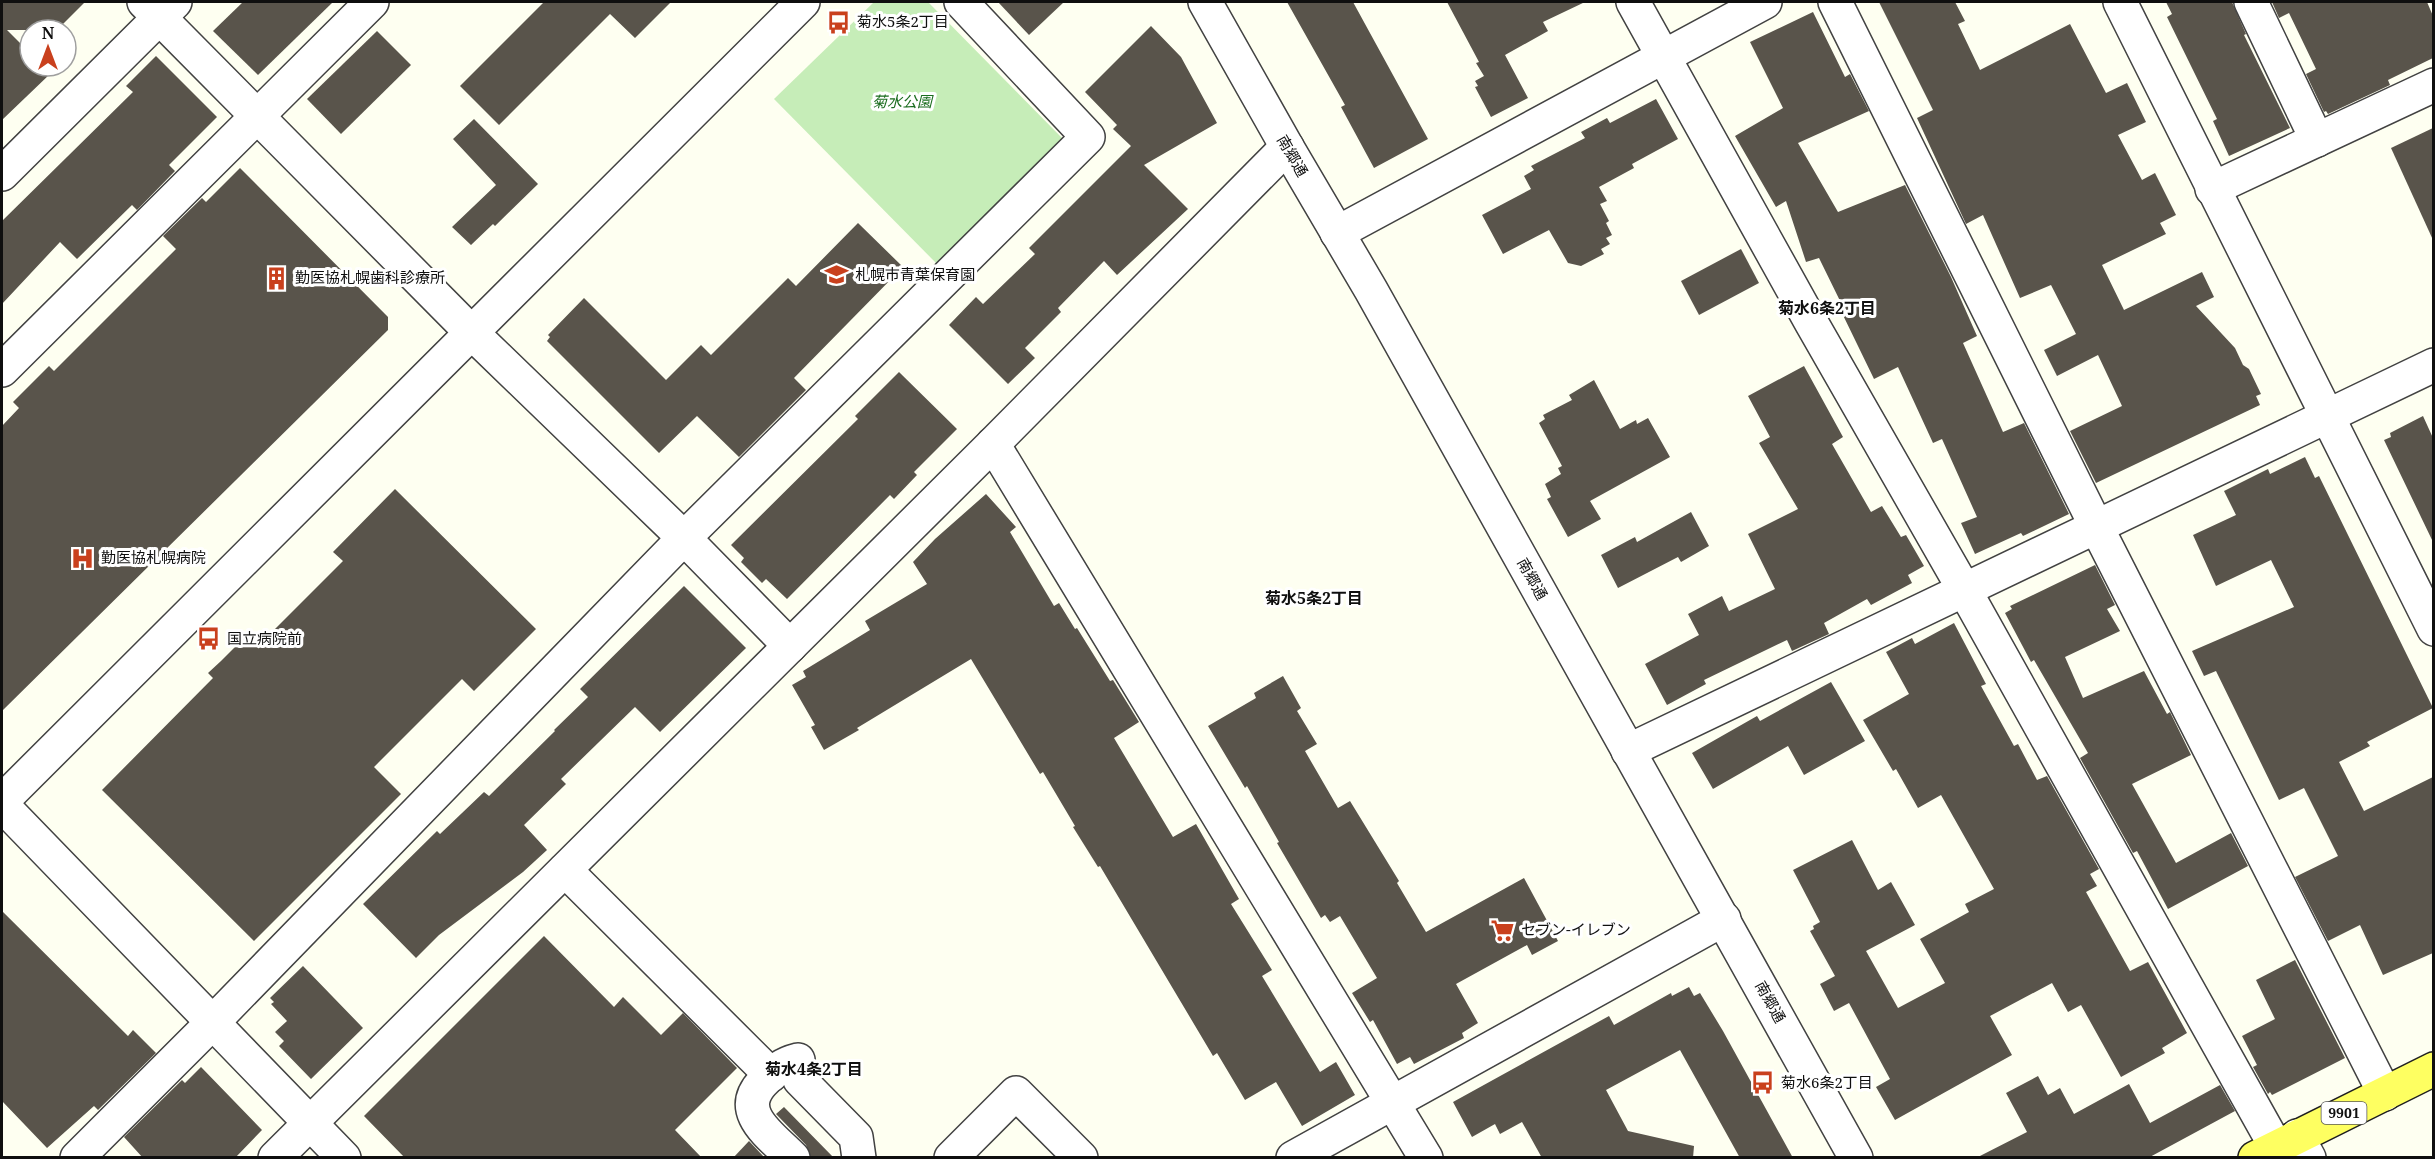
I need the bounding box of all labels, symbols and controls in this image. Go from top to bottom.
bus stop icon: 菊水5条2丁目 [826,9,852,35]
place label: 菊水5条2丁目 [857,11,949,31]
north arrow [18,18,78,78]
text: N [42,22,55,44]
park label: 菊水公園 [872,91,934,111]
street label: 南郷通 [1273,131,1313,180]
school or university icon: 札幌市青葉保育園 [824,262,850,288]
place label: 札幌市青葉保育園 [855,264,975,284]
building icon: 勤医協札幌歯科診療所 [264,265,290,291]
place label: 勤医協札幌歯科診療所 [295,267,445,287]
district label: 菊水6条2丁目 [1778,297,1876,319]
hospital icon: 勤医協札幌病院 [70,545,96,571]
place label: 勤医協札幌病院 [101,547,206,567]
street label: 南郷通 [1513,554,1553,603]
district label: 菊水5条2丁目 [1265,587,1363,609]
bus stop icon: 国立病院前 [196,626,222,652]
place label: 国立病院前 [227,628,302,648]
supermarket icon: セブン-イレブン [1490,917,1516,943]
place label: セブン-イレブン [1521,919,1631,939]
street label: 南郷通 [1751,977,1791,1026]
district label: 菊水4条2丁目 [765,1058,863,1080]
bus stop icon: 菊水6条2丁目 [1750,1070,1776,1096]
place label: 菊水6条2丁目 [1781,1072,1873,1092]
road number: 9901 [2322,1102,2366,1124]

